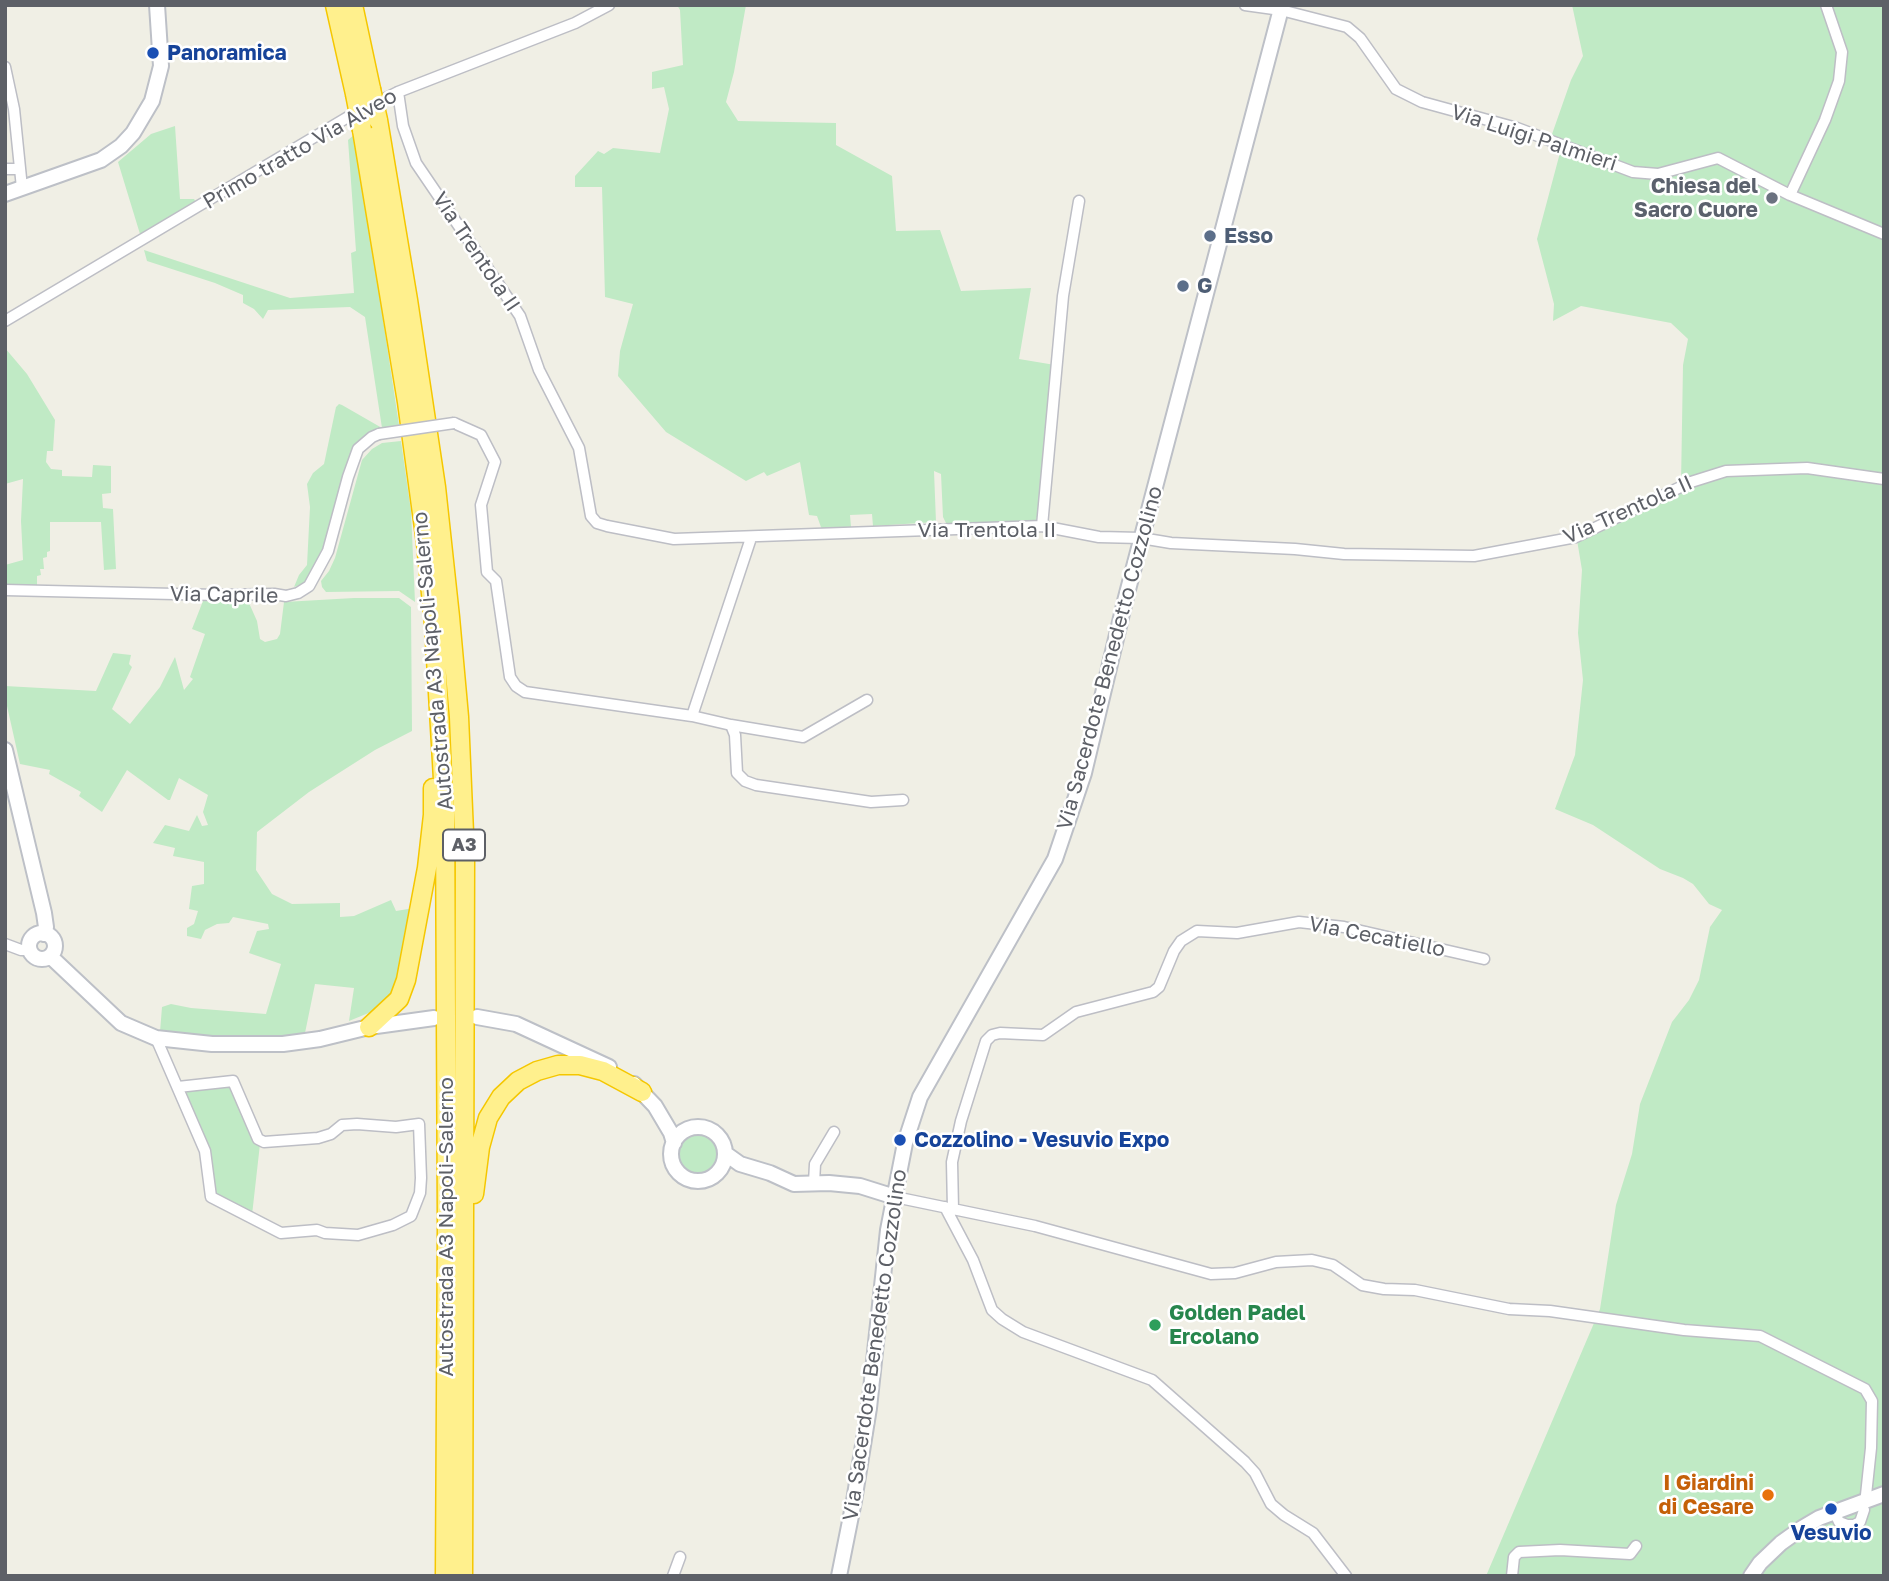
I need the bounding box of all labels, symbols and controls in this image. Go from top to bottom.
place label: Panoramica [167,40,287,66]
marker: Panoramica [145,45,161,61]
street label: Primo tratto Via Alveo [199,83,401,215]
street label: Via Luigi Palmieri [1448,99,1620,177]
place label: Chiesa del Sacro Cuore [1634,173,1758,223]
street label: Via Trentola II [427,187,525,317]
marker: Chiesa del Sacro Cuore [1764,190,1780,206]
place label: Esso [1224,223,1273,249]
marker: Esso [1202,228,1218,244]
place label: G [1197,273,1212,299]
marker: G [1175,278,1191,294]
street label: Via Trentola II [1559,470,1697,550]
street label: Via Sacerdote Benedetto Cozzolino [1052,483,1168,833]
street label: Autostrada A3 Napoli-Salerno [407,511,459,811]
street label: Via Trentola II [918,517,1056,543]
street label: Via Caprile [170,581,278,609]
road number: A3 [443,830,485,860]
street label: Via Cecatiello [1307,911,1447,963]
street label: Autostrada A3 Napoli-Salerno [433,1077,459,1377]
place label: Cozzolino - Vesuvio Expo [914,1127,1169,1153]
marker: Cozzolino - Vesuvio Expo [892,1132,908,1148]
street label: Via Sacerdote Benedetto Cozzolino [838,1168,912,1522]
place label: Golden Padel Ercolano [1169,1300,1305,1350]
marker: Golden Padel Ercolano [1147,1317,1163,1333]
place label: I Giardini di Cesare [1659,1470,1754,1520]
marker: I Giardini di Cesare [1760,1487,1776,1503]
marker: Vesuvio [1823,1501,1839,1517]
place label: Vesuvio [1790,1520,1872,1546]

